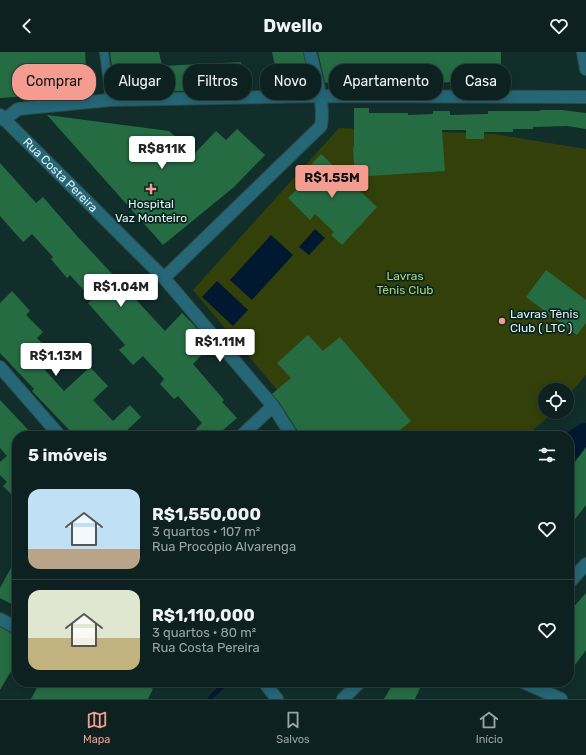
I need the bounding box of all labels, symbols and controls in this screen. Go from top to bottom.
icon: back [16,15,38,37]
text: Dwello [263,15,323,37]
icon: heart [548,15,570,37]
chip: Comprar [12,64,96,100]
chip: Alugar [104,64,175,100]
chip: Filtros [183,64,252,100]
chip: Novo [260,64,321,100]
chip: Apartamento [329,64,443,100]
chip: Casa [451,64,511,100]
street label: Rua Costa Pereira [20,135,101,215]
pin: R$811K [129,136,195,170]
text: R$811K [138,141,186,156]
pin: R$1.55M [295,165,369,199]
text: R$1.55M [304,170,360,185]
marker: Hospital Vaz Monteiro [145,183,157,195]
place label: Hospital Vaz Monteiro [115,197,187,225]
park label: Lavras Tênis Club [376,269,434,297]
pin: R$1.04M [84,274,158,308]
text: R$1.04M [93,279,149,294]
place label: Lavras Tênis Club ( LTC ) [510,307,579,335]
marker: Lavras Tênis Club ( LTC ) [497,316,507,326]
pin: R$1.11M [183,329,257,363]
text: R$1.11M [195,334,245,349]
pin: R$1.13M [19,343,93,377]
text: R$1.13M [30,348,82,363]
map controls [538,383,574,419]
button: locate [538,383,574,419]
icon: filters [536,444,558,466]
text: 5 imóveis [28,445,107,465]
text: R$1,550,000 [152,504,261,524]
icon: home [60,505,108,553]
icon: heart [536,518,558,540]
text: 3 quartos · 107 m² [152,524,260,539]
text: Rua Procópio Alvarenga [152,539,296,554]
text: R$1,110,000 [152,605,255,625]
icon: home [60,606,108,654]
icon: heart [536,619,558,641]
text: 3 quartos · 80 m² [152,625,256,640]
text: Rua Costa Pereira [152,640,260,655]
tab: Mapa [83,709,110,746]
tab: Salvos [276,709,310,746]
tab: Início [476,709,503,746]

